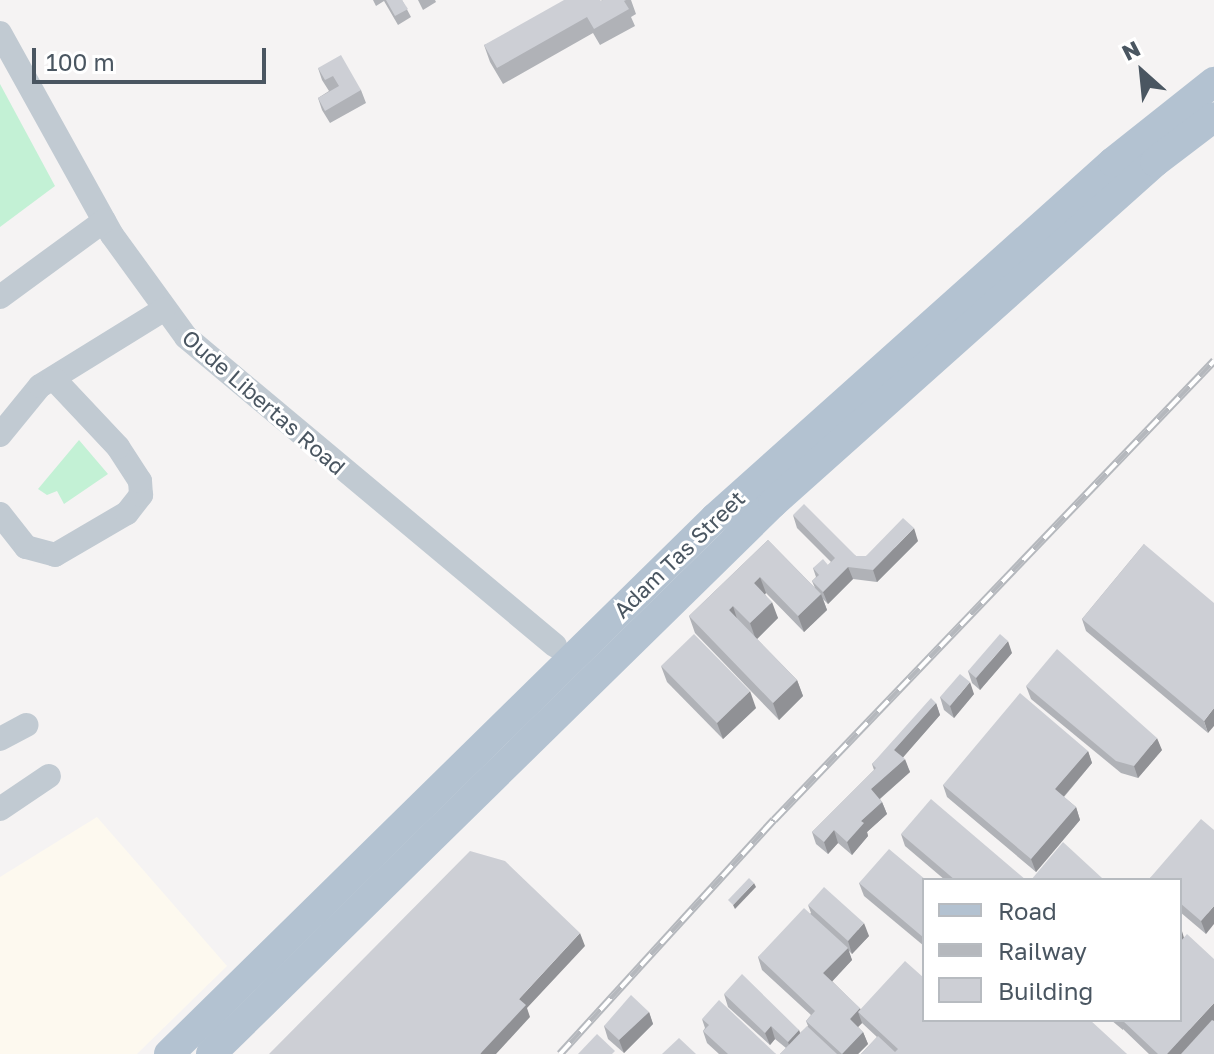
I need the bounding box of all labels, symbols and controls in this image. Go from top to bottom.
scale bar [36,32,270,82]
north arrow [1102,32,1182,112]
text: N [1117,34,1144,66]
text: 100 m [46,47,115,76]
street label: Oude Libertas Road [177,324,351,480]
street label: Adam Tas Street [608,485,750,623]
legend [922,878,1182,1022]
text: Road [998,896,1057,925]
text: Railway [998,936,1087,965]
text: Building [998,976,1093,1005]

